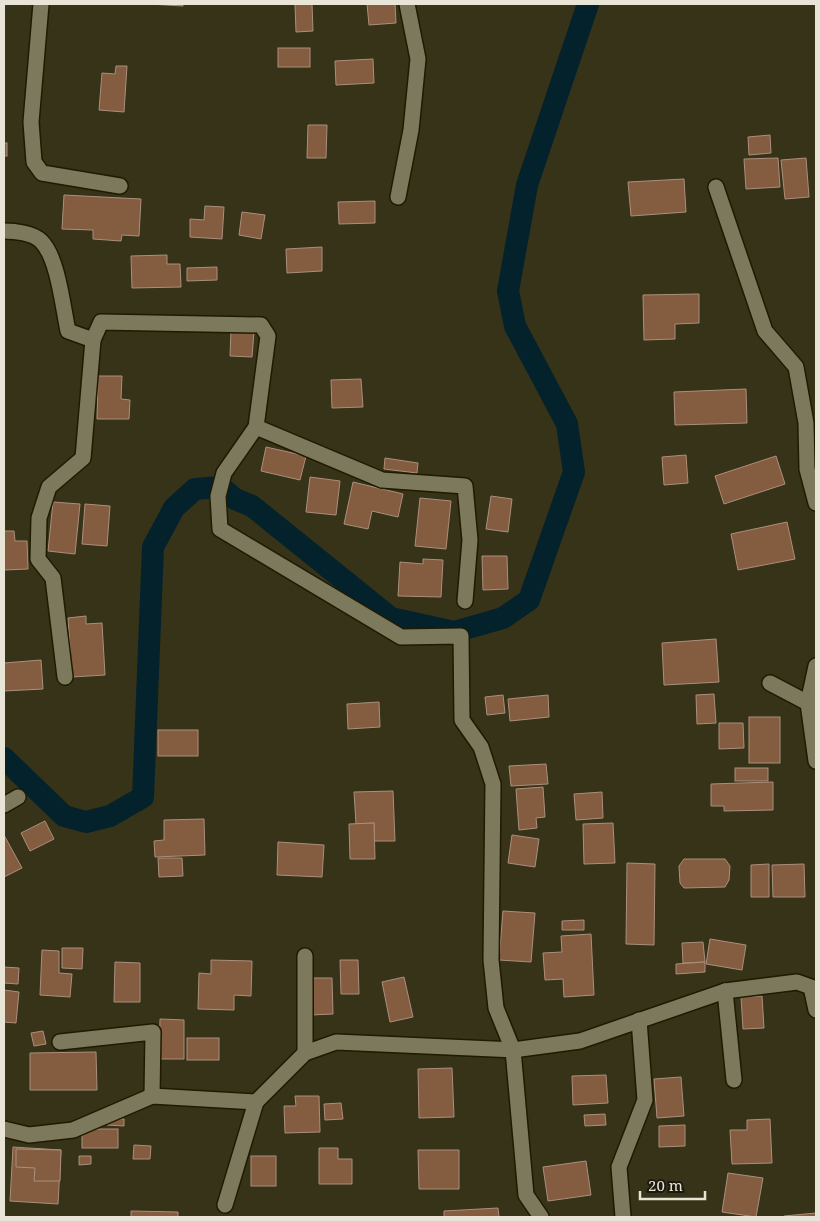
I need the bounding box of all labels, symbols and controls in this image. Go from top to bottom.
scale bar [640,1168,705,1200]
text: 20 m [648,1175,683,1195]

